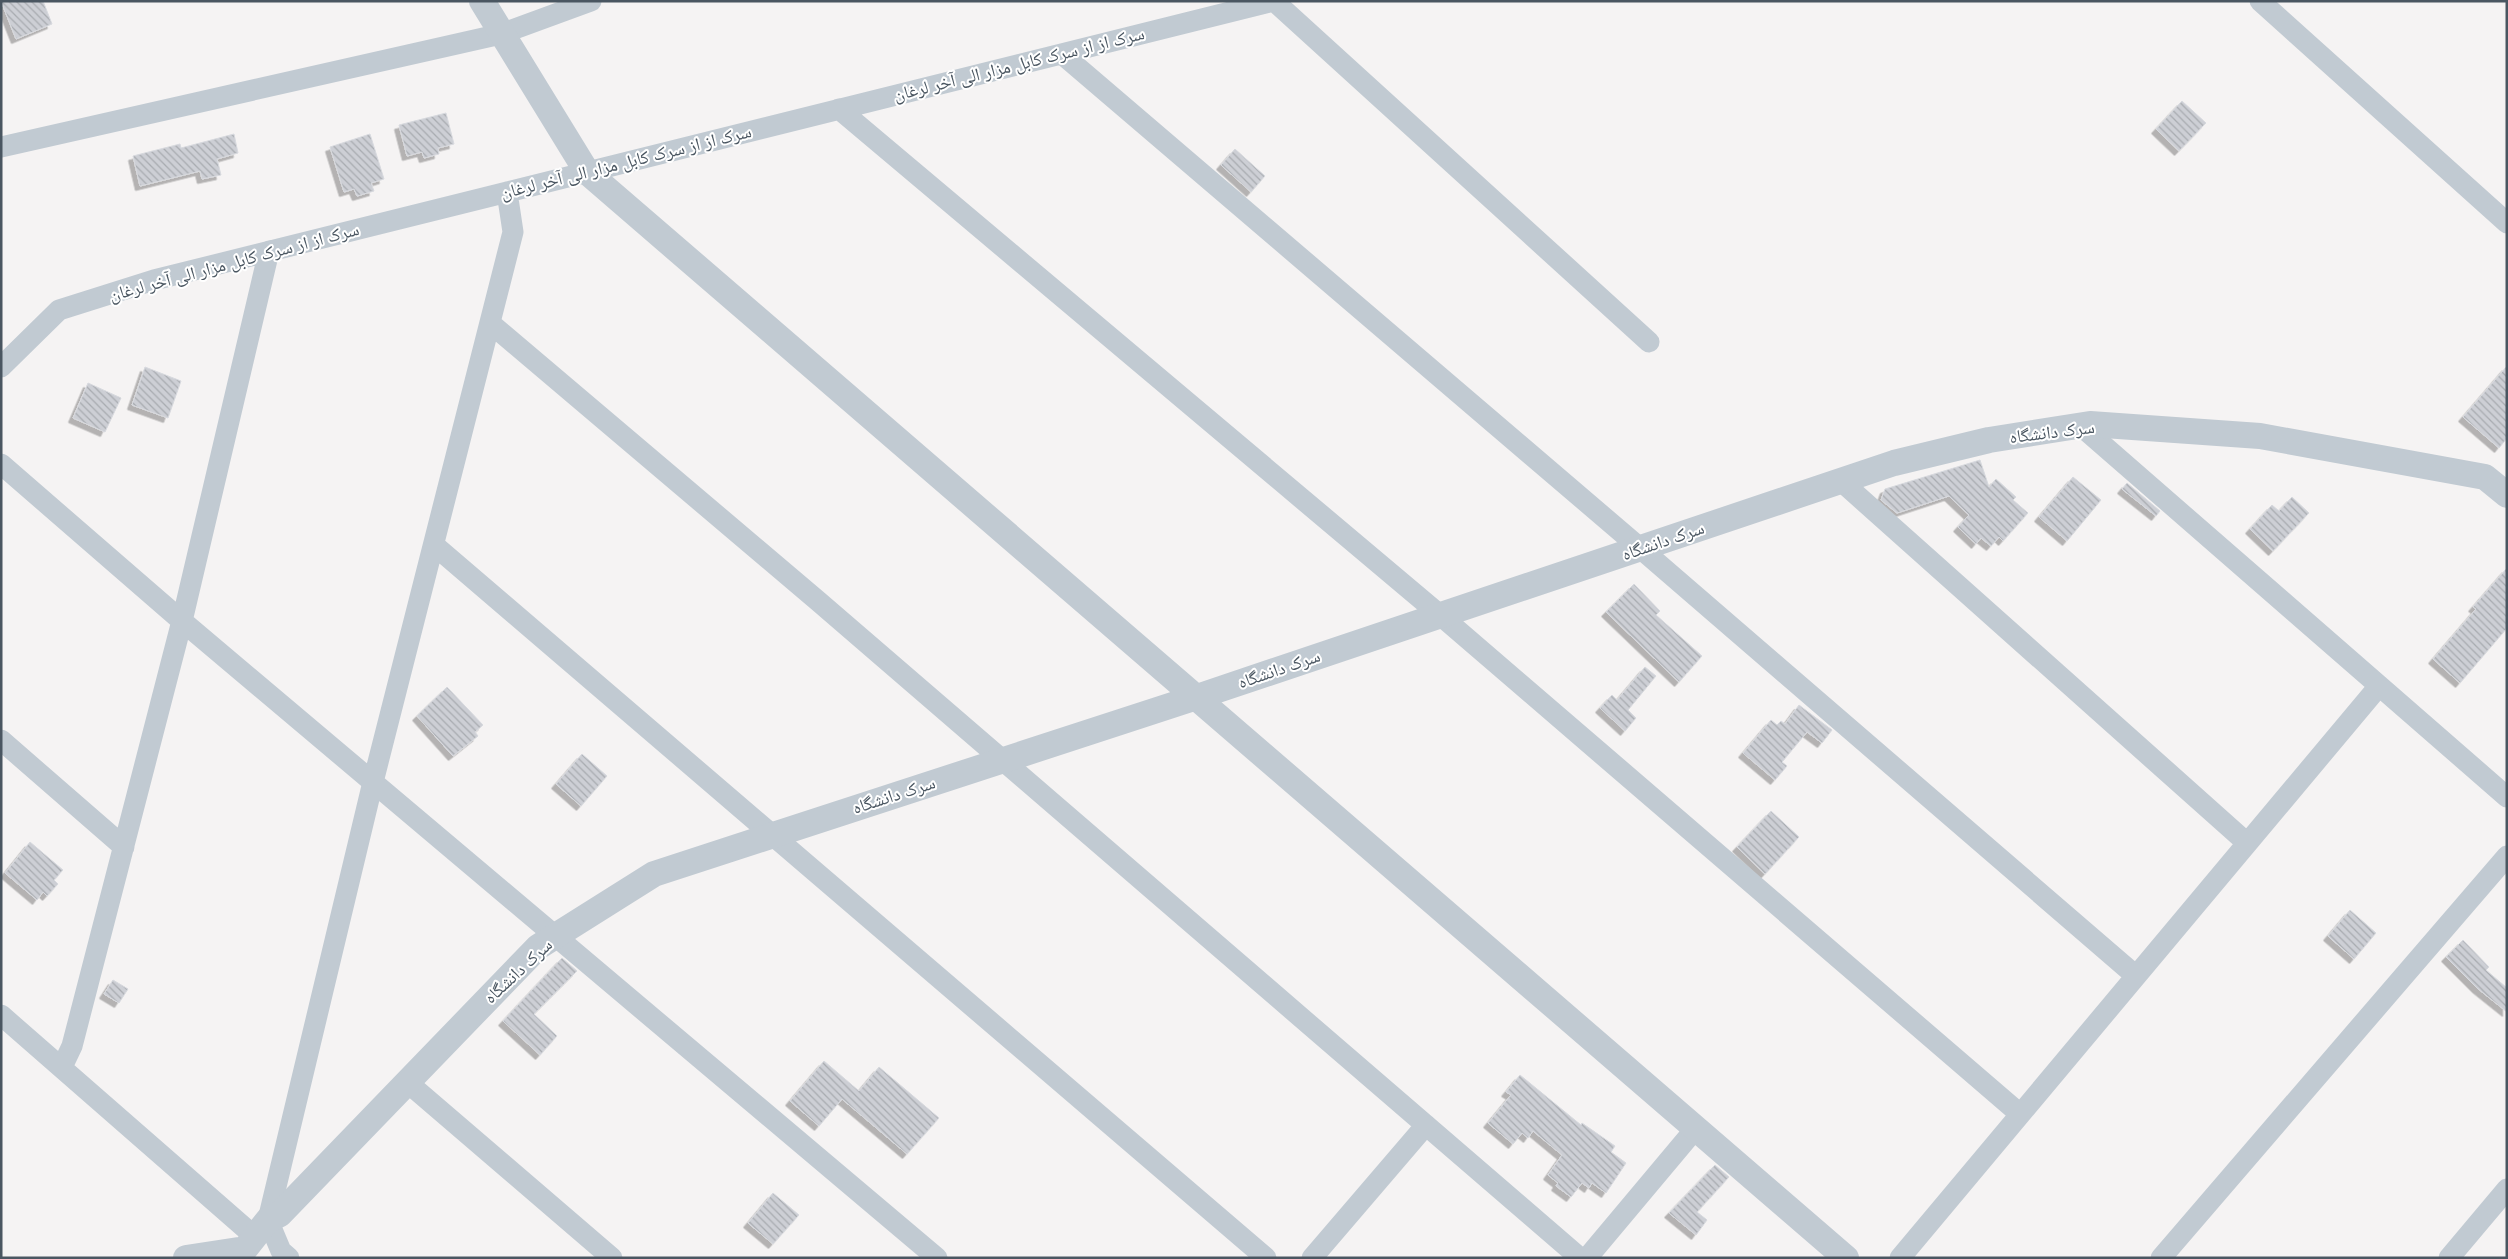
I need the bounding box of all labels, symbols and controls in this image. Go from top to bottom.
street label: سرک از از سرک کابل مزار الی آخر لرغان [891,22,1147,106]
street label: سرک از از سرک کابل مزار الی آخر لرغان [498,120,754,204]
street label: سرک از از سرک کابل مزار الی آخر لرغان [107,218,361,306]
street label: سرک دانشگاه [2008,416,2096,448]
street label: سرک دانشگاه [1619,517,1707,565]
street label: سرک دانشگاه [1235,645,1323,693]
street label: سرک دانشگاه [850,771,938,819]
street label: سرک دانشگاه [479,934,557,1008]

